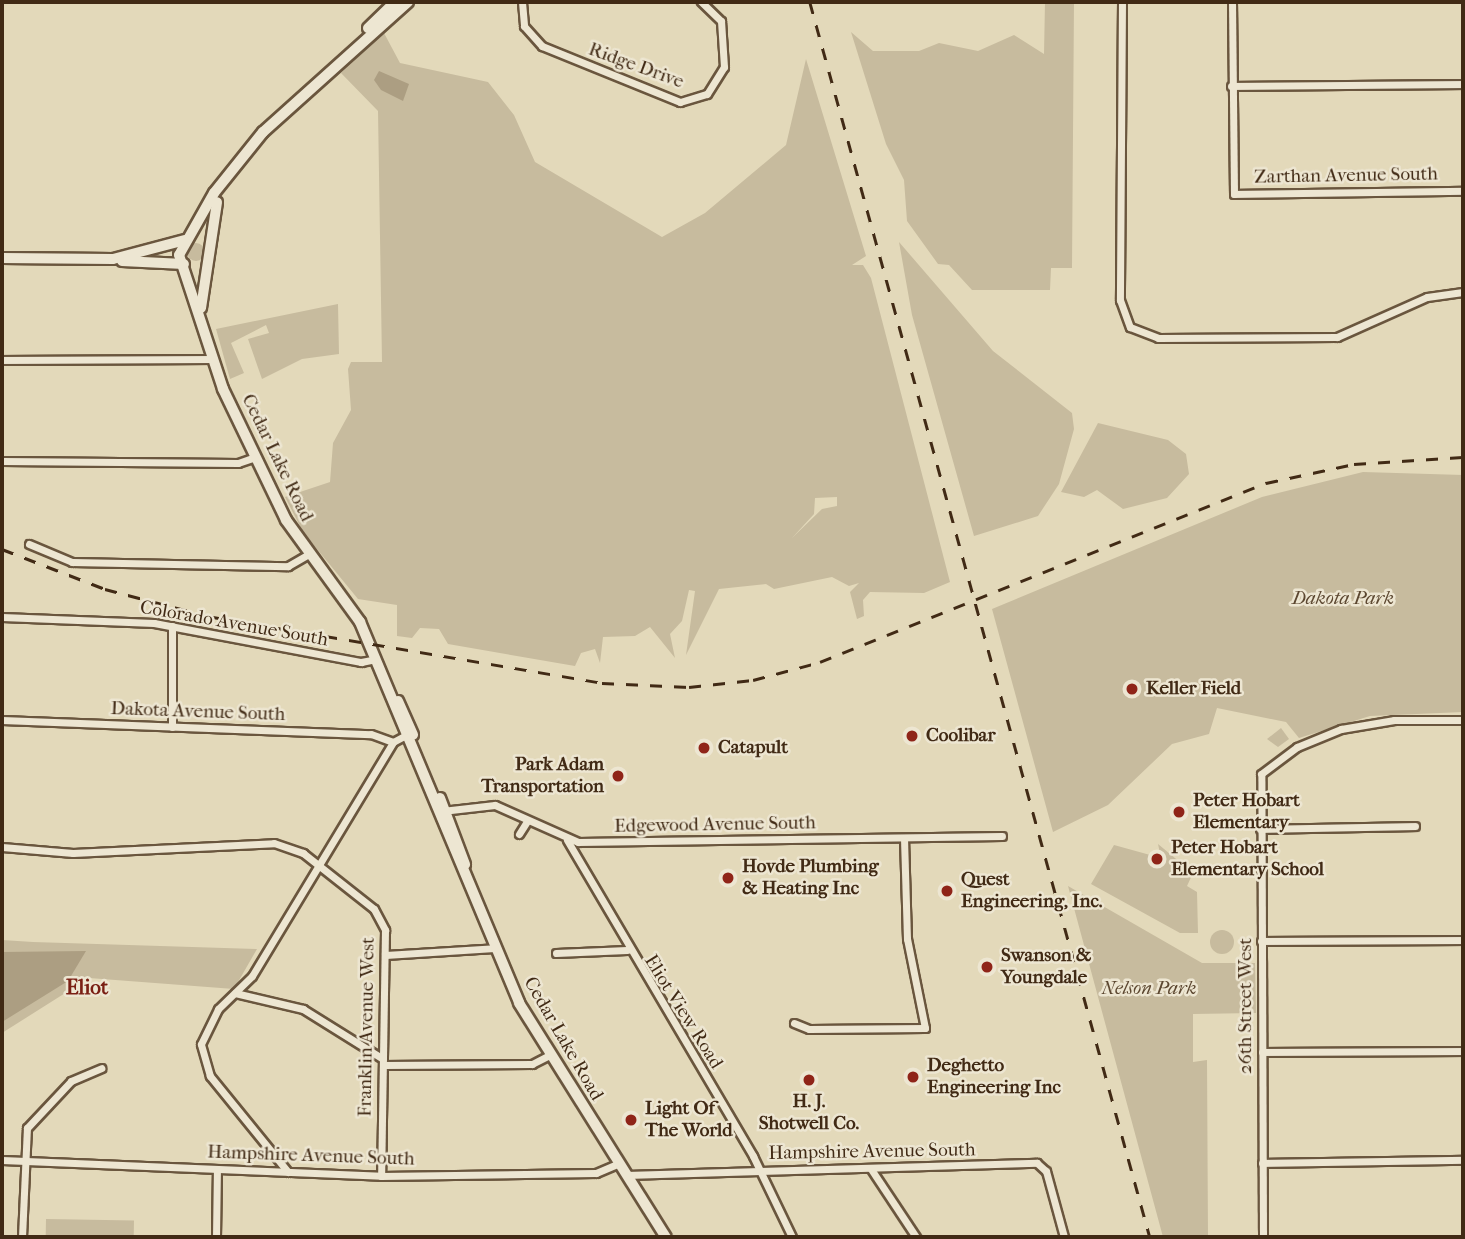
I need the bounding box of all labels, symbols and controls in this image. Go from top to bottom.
street label: Ridge Drive [585,38,687,94]
street label: Zarthan Avenue South [1254,163,1438,189]
street label: Cedar Lake Road [236,391,318,525]
park label: Dakota Park [1292,588,1394,610]
street label: Colorado Avenue South [138,596,330,652]
place label: Keller Field [1146,678,1241,700]
marker: Keller Field [1124,681,1140,697]
street label: Dakota Avenue South [110,698,286,726]
place label: Coolibar [926,725,995,747]
marker: Coolibar [904,728,920,744]
place label: Catapult [718,737,788,759]
marker: Catapult [696,740,712,756]
place label: Park Adam Transportation [481,754,604,798]
marker: Park Adam Transportation [610,768,626,784]
place label: Peter Hobart Elementary [1193,790,1300,834]
marker: Peter Hobart Elementary [1171,804,1187,820]
street label: Edgewood Avenue South [614,812,816,838]
place label: Peter Hobart Elementary School [1171,837,1324,881]
marker: Peter Hobart Elementary School [1149,851,1165,867]
place label: Hovde Plumbing & Heating Inc [742,856,879,900]
place label: Quest Engineering, Inc. [961,869,1102,913]
marker: Hovde Plumbing & Heating Inc [720,870,736,886]
marker: Quest Engineering, Inc. [939,883,955,899]
street label: Franklin Avenue West [354,937,380,1117]
street label: 26th Street West [1235,938,1257,1074]
place label: Swanson & Youngdale [1001,945,1091,989]
street label: Eliot View Road [639,951,727,1073]
marker: Swanson & Youngdale [979,959,995,975]
street label: Cedar Lake Road [518,973,608,1105]
district label: Eliot [66,974,108,1000]
park label: Nelson Park [1102,978,1196,1000]
place label: Deghetto Engineering Inc [927,1055,1061,1099]
marker: Deghetto Engineering Inc [905,1069,921,1085]
marker: H. J. Shotwell Co. [801,1072,817,1088]
place label: H. J. Shotwell Co. [759,1091,859,1135]
place label: Light Of The World [645,1098,733,1142]
marker: Light Of The World [623,1112,639,1128]
street label: Hampshire Avenue South [768,1139,976,1165]
street label: Hampshire Avenue South [207,1141,415,1171]

